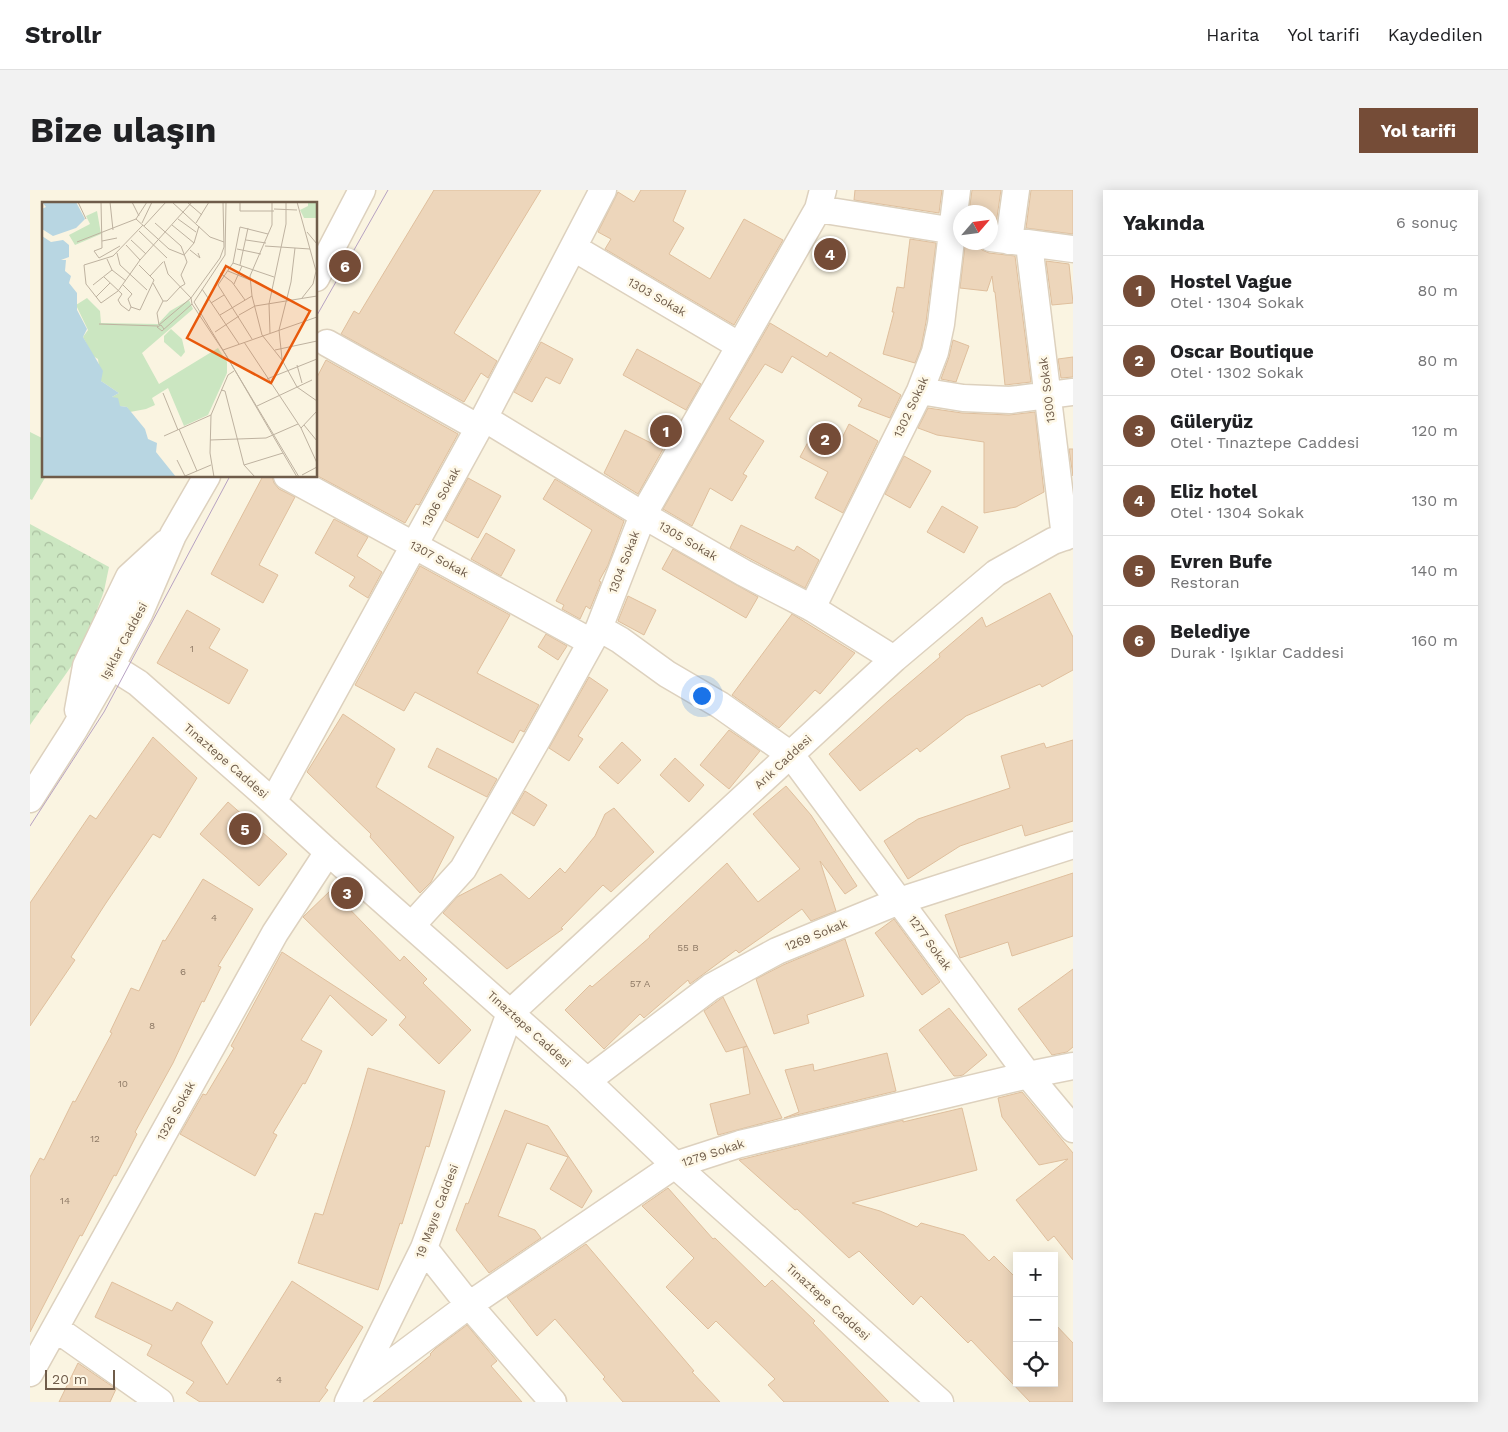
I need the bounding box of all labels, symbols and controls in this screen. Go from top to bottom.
text: Strollr [25,21,102,49]
text: Harita [1206,24,1260,45]
text: Yol tarifi [1288,24,1360,45]
text: Kaydedilen [1388,24,1483,45]
button: Yol tarifi [1359,108,1478,153]
text: Bize ulaşın [30,109,217,151]
inset map [42,202,318,478]
north arrow [953,205,998,250]
text: Yakında [1123,210,1204,235]
text: 6 sonuç [1396,213,1458,232]
pin: 4 [814,235,846,273]
pin: 6 [329,247,361,285]
text: Hostel Vague [1170,270,1292,293]
street label: 1303 Sokak [625,275,689,319]
text: 1 [1136,281,1142,300]
text: 80 m [1417,281,1458,300]
text: Otel · 1304 Sokak [1170,293,1304,312]
text: Oscar Boutique [1170,340,1314,363]
text: 2 [1134,351,1144,370]
text: 80 m [1417,351,1458,370]
street label: 1300 Sokak [1036,356,1058,424]
text: Otel · 1302 Sokak [1170,363,1304,382]
street label: 1302 Sokak [891,374,931,440]
text: Güleryüz [1170,410,1253,433]
pin: 1 [650,412,682,450]
pin: 2 [809,420,841,458]
text: 3 [1134,421,1144,440]
text: 120 m [1412,421,1458,440]
text: Otel · Tınaztepe Caddesi [1170,433,1359,452]
street label: 1306 Sokak [419,465,463,529]
text: Eliz hotel [1170,480,1258,503]
text: 4 [1134,491,1144,510]
text: 130 m [1412,491,1458,510]
text: Otel · 1304 Sokak [1170,503,1304,522]
street label: 1305 Sokak [656,519,720,564]
street label: 1304 Sokak [606,529,642,595]
street label: 1307 Sokak [407,538,471,580]
text: Evren Bufe [1170,550,1272,573]
text: 5 [1134,561,1144,580]
text: 140 m [1411,561,1458,580]
text: Restoran [1170,573,1240,592]
street label: Işıklar Caddesi [98,600,150,682]
text: Belediye [1170,620,1250,643]
text: 6 [1134,631,1144,650]
text: 160 m [1411,631,1458,650]
house number: 1 [190,643,194,654]
text: Durak · Işıklar Caddesi [1170,643,1344,662]
your location [689,683,715,709]
street label: Tınaztepe Caddesi [181,721,271,801]
street label: Arık Caddesi [751,732,815,792]
pin: 5 [229,810,261,848]
pin: 3 [331,874,363,912]
house number: 4 [211,912,217,923]
street label: 1277 Sokak [906,913,955,973]
street label: 1269 Sokak [783,916,849,954]
house number: 55 B [677,942,699,953]
house number: 6 [180,966,186,977]
house number: 57 A [630,978,651,989]
street label: Tınaztepe Caddesi [484,988,574,1070]
house number: 8 [149,1020,155,1031]
house number: 10 [118,1078,128,1089]
street label: 1326 Sokak [154,1079,198,1143]
house number: 12 [90,1133,100,1144]
street label: 1279 Sokak [680,1136,746,1170]
street label: 19 Mayıs Caddesi [413,1162,461,1260]
house number: 14 [60,1195,70,1206]
map controls [1013,1252,1058,1387]
button: + [1013,1252,1058,1297]
street label: Tınaztepe Caddesi [783,1261,873,1343]
button: − [1013,1297,1058,1342]
button: locate [1013,1342,1058,1387]
scale bar [45,1367,115,1390]
text: 20 m [52,1371,87,1387]
house number: 4 [276,1374,282,1385]

